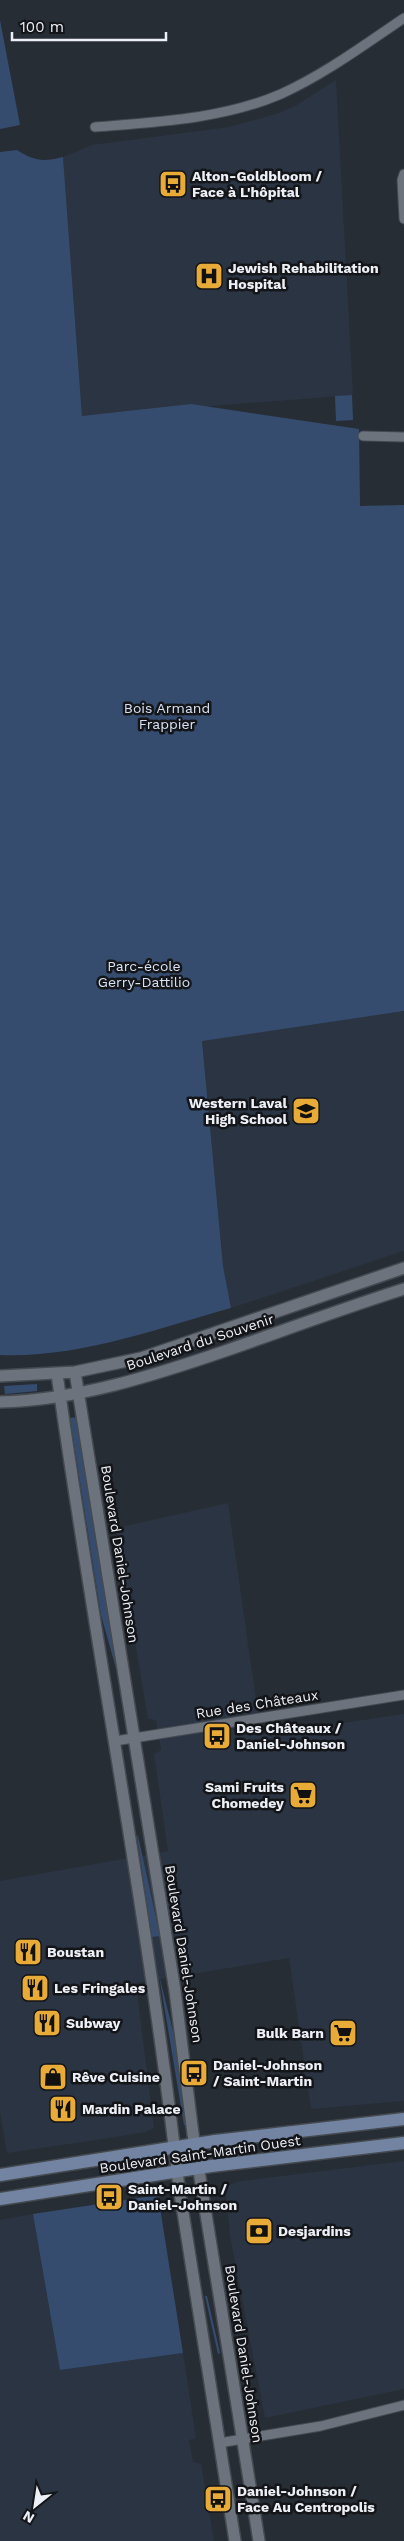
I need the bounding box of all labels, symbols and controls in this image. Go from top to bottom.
scale bar [12,10,166,42]
text: 100 m [20,18,64,36]
place label: Alton-Goldbloom / Face à L'hôpital [192,168,323,200]
bus stop icon: Alton-Goldbloom / Face à L'hôpital [158,169,188,199]
place label: Jewish Rehabilitation Hospital [228,260,379,292]
hospital icon: Jewish Rehabilitation Hospital [194,261,224,291]
park label: Bois Armand Frappier [124,700,210,732]
park label: Parc-école Gerry-Dattilio [98,958,190,990]
place label: Western Laval High School [189,1095,287,1127]
school or university icon: Western Laval High School [291,1096,321,1126]
street label: Boulevard du Souvenir [124,1310,276,1373]
street label: Boulevard Daniel-Johnson [98,1464,142,1644]
street label: Rue des Châteaux [195,1686,319,1722]
place label: Des Châteaux / Daniel-Johnson [236,1720,345,1752]
bus stop icon: Des Châteaux / Daniel-Johnson [202,1721,232,1751]
place label: Sami Fruits Chomedey [205,1779,285,1811]
supermarket icon: Sami Fruits Chomedey [288,1780,318,1810]
street label: Boulevard Daniel-Johnson [162,1864,206,2044]
restaurant icon: Boustan [13,1937,43,1967]
place label: Boustan [47,1944,104,1960]
restaurant icon: Les Fringales [20,1973,50,2003]
place label: Les Fringales [54,1980,146,1996]
restaurant icon: Subway [32,2008,62,2038]
place label: Subway [66,2015,120,2031]
supermarket icon: Bulk Barn [328,2018,358,2048]
place label: Bulk Barn [256,2025,324,2041]
place label: Daniel-Johnson / Saint-Martin [213,2057,322,2089]
bus stop icon: Daniel-Johnson / Saint-Martin [179,2058,209,2088]
shop icon: Rêve Cuisine [38,2062,68,2092]
place label: Rêve Cuisine [72,2069,160,2085]
restaurant icon: Mardin Palace [48,2094,78,2124]
place label: Mardin Palace [82,2101,181,2117]
street label: Boulevard Saint-Martin Ouest [98,2132,302,2176]
place label: Saint-Martin / Daniel-Johnson [128,2181,237,2213]
bus stop icon: Saint-Martin / Daniel-Johnson [94,2182,124,2212]
bank icon: Desjardins [244,2216,274,2246]
place label: Desjardins [278,2223,351,2239]
street label: Boulevard Daniel-Johnson [222,2264,266,2444]
north arrow [10,2481,60,2531]
place label: Daniel-Johnson / Face Au Centropolis [237,2483,375,2515]
bus stop icon: Daniel-Johnson / Face Au Centropolis [203,2484,233,2514]
text: N [20,2508,37,2527]

